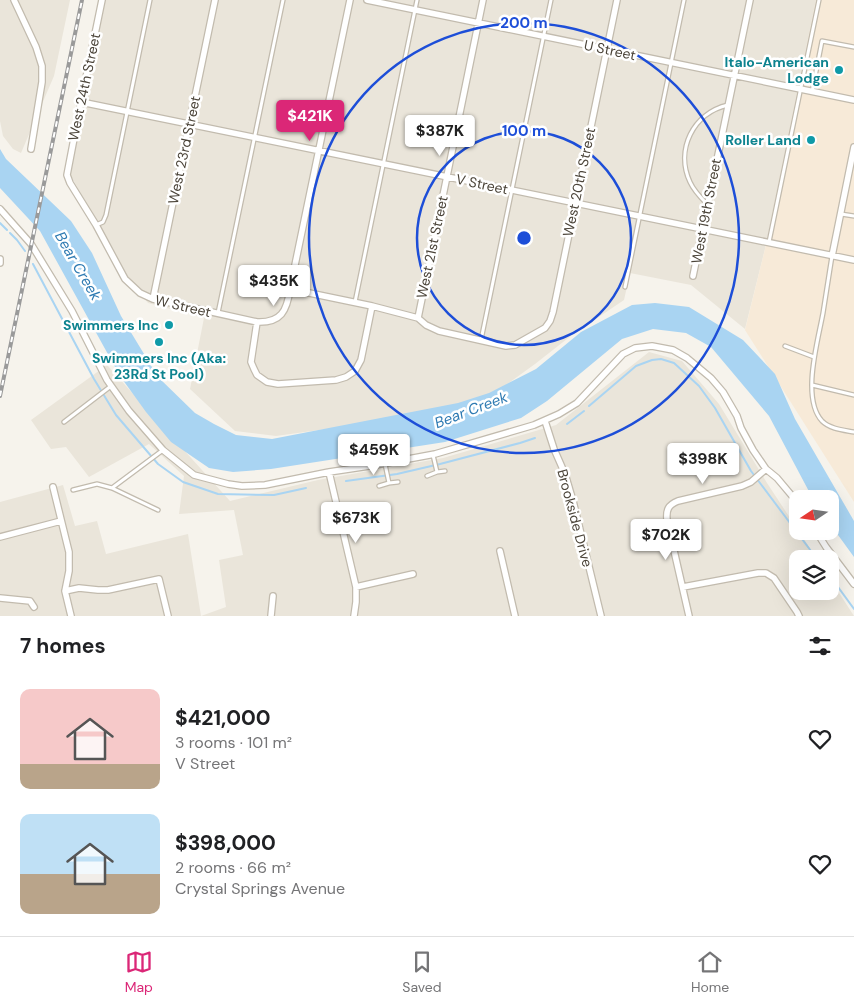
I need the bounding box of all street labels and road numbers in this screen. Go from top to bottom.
street label: West 24th Street [64,31,104,143]
street label: U Street [582,36,638,64]
street label: West 23rd Street [164,94,204,206]
street label: West 20th Street [559,126,599,238]
street label: West 19th Street [687,157,725,265]
street label: V Street [454,170,510,198]
street label: West 21st Street [412,194,452,300]
street label: W Street [153,291,213,321]
street label: Brookside Drive [553,467,597,569]

